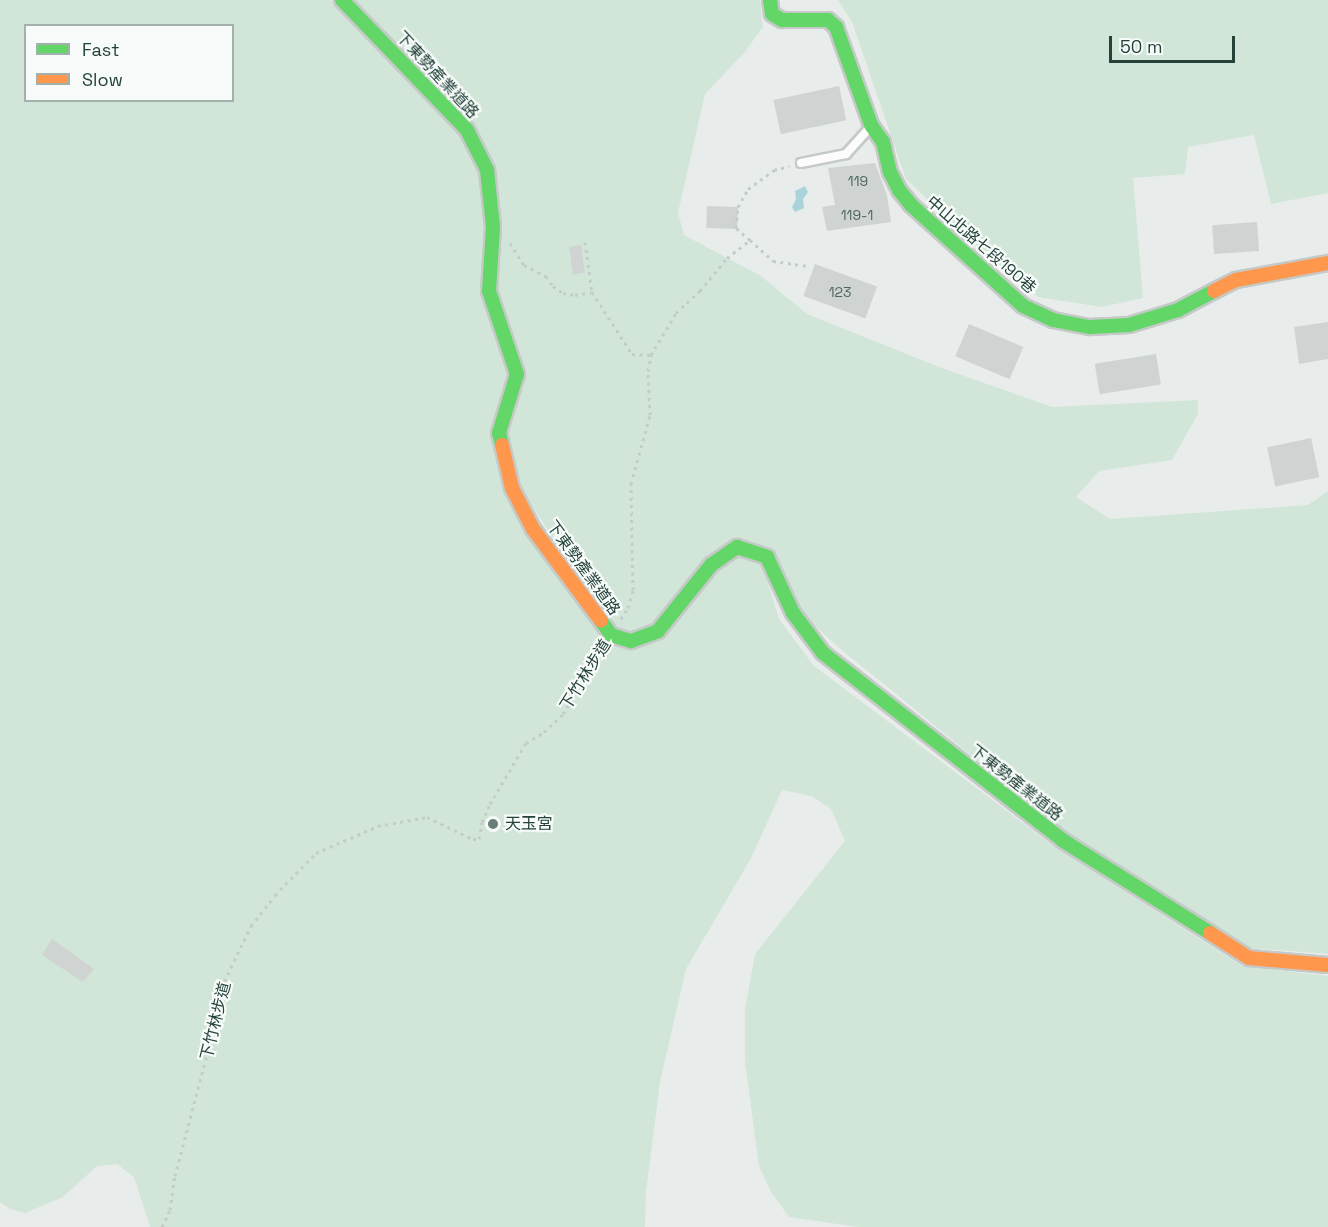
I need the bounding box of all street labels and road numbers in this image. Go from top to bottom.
street label: 下東勢產業道路 [392,27,482,123]
street label: 中山北路七段190巷 [922,192,1040,298]
street label: 下東勢產業道路 [542,517,624,619]
street label: 下竹林步道 [557,636,615,714]
street label: 下東勢產業道路 [966,741,1066,825]
street label: 下竹林步道 [197,980,235,1062]

